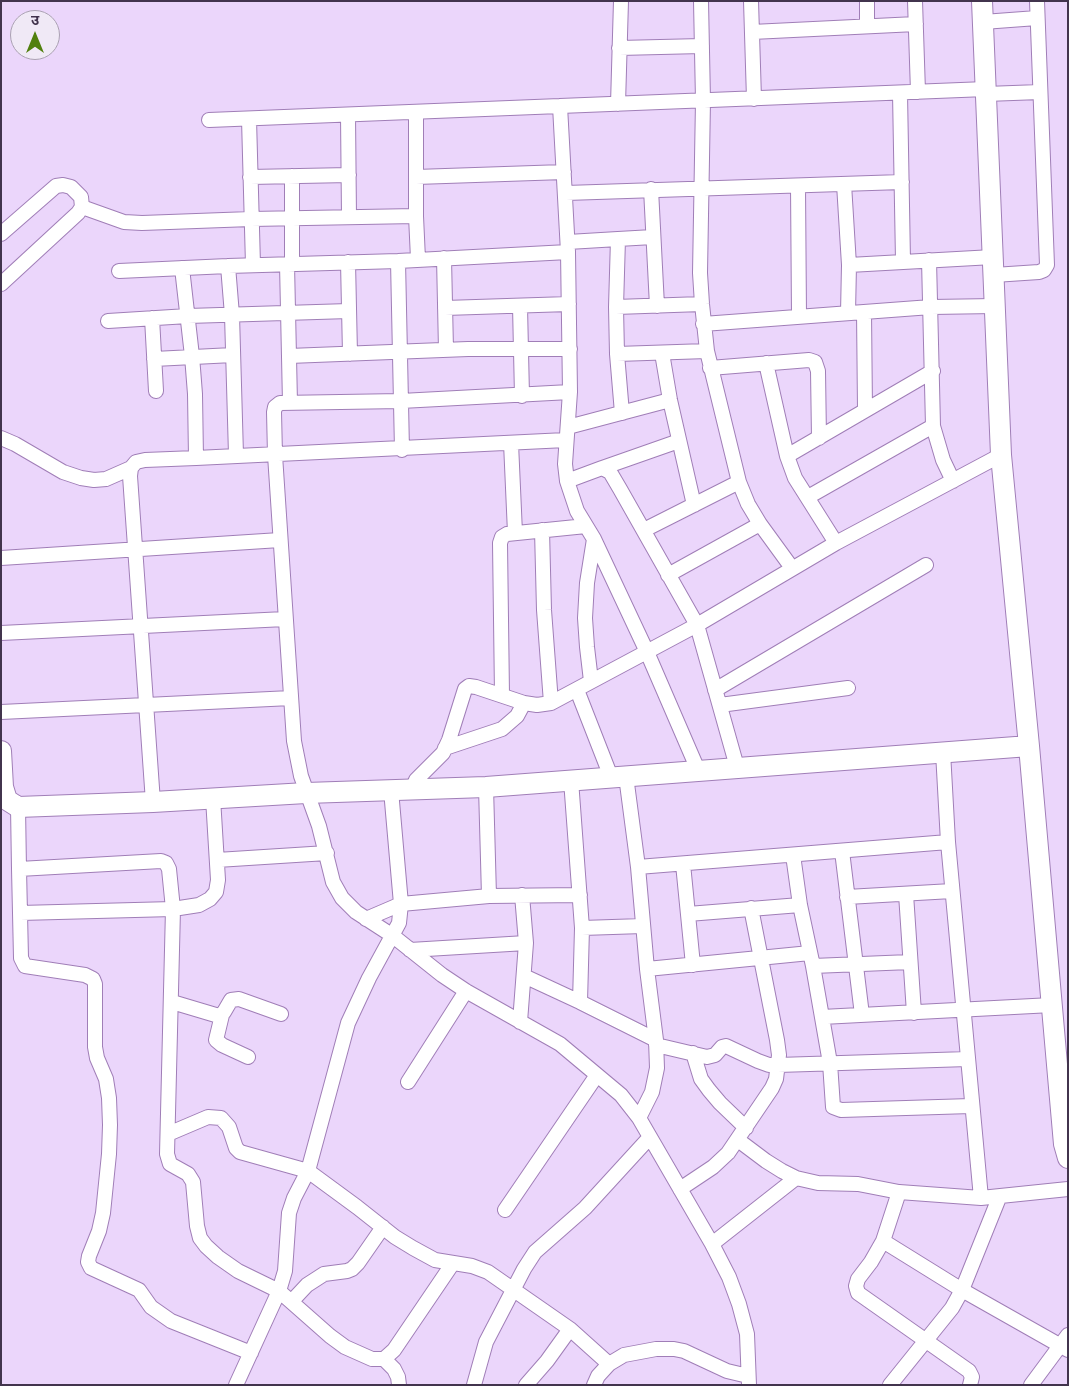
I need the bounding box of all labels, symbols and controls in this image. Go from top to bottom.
north arrow [10,10,60,60]
text: उ [31,12,39,29]

